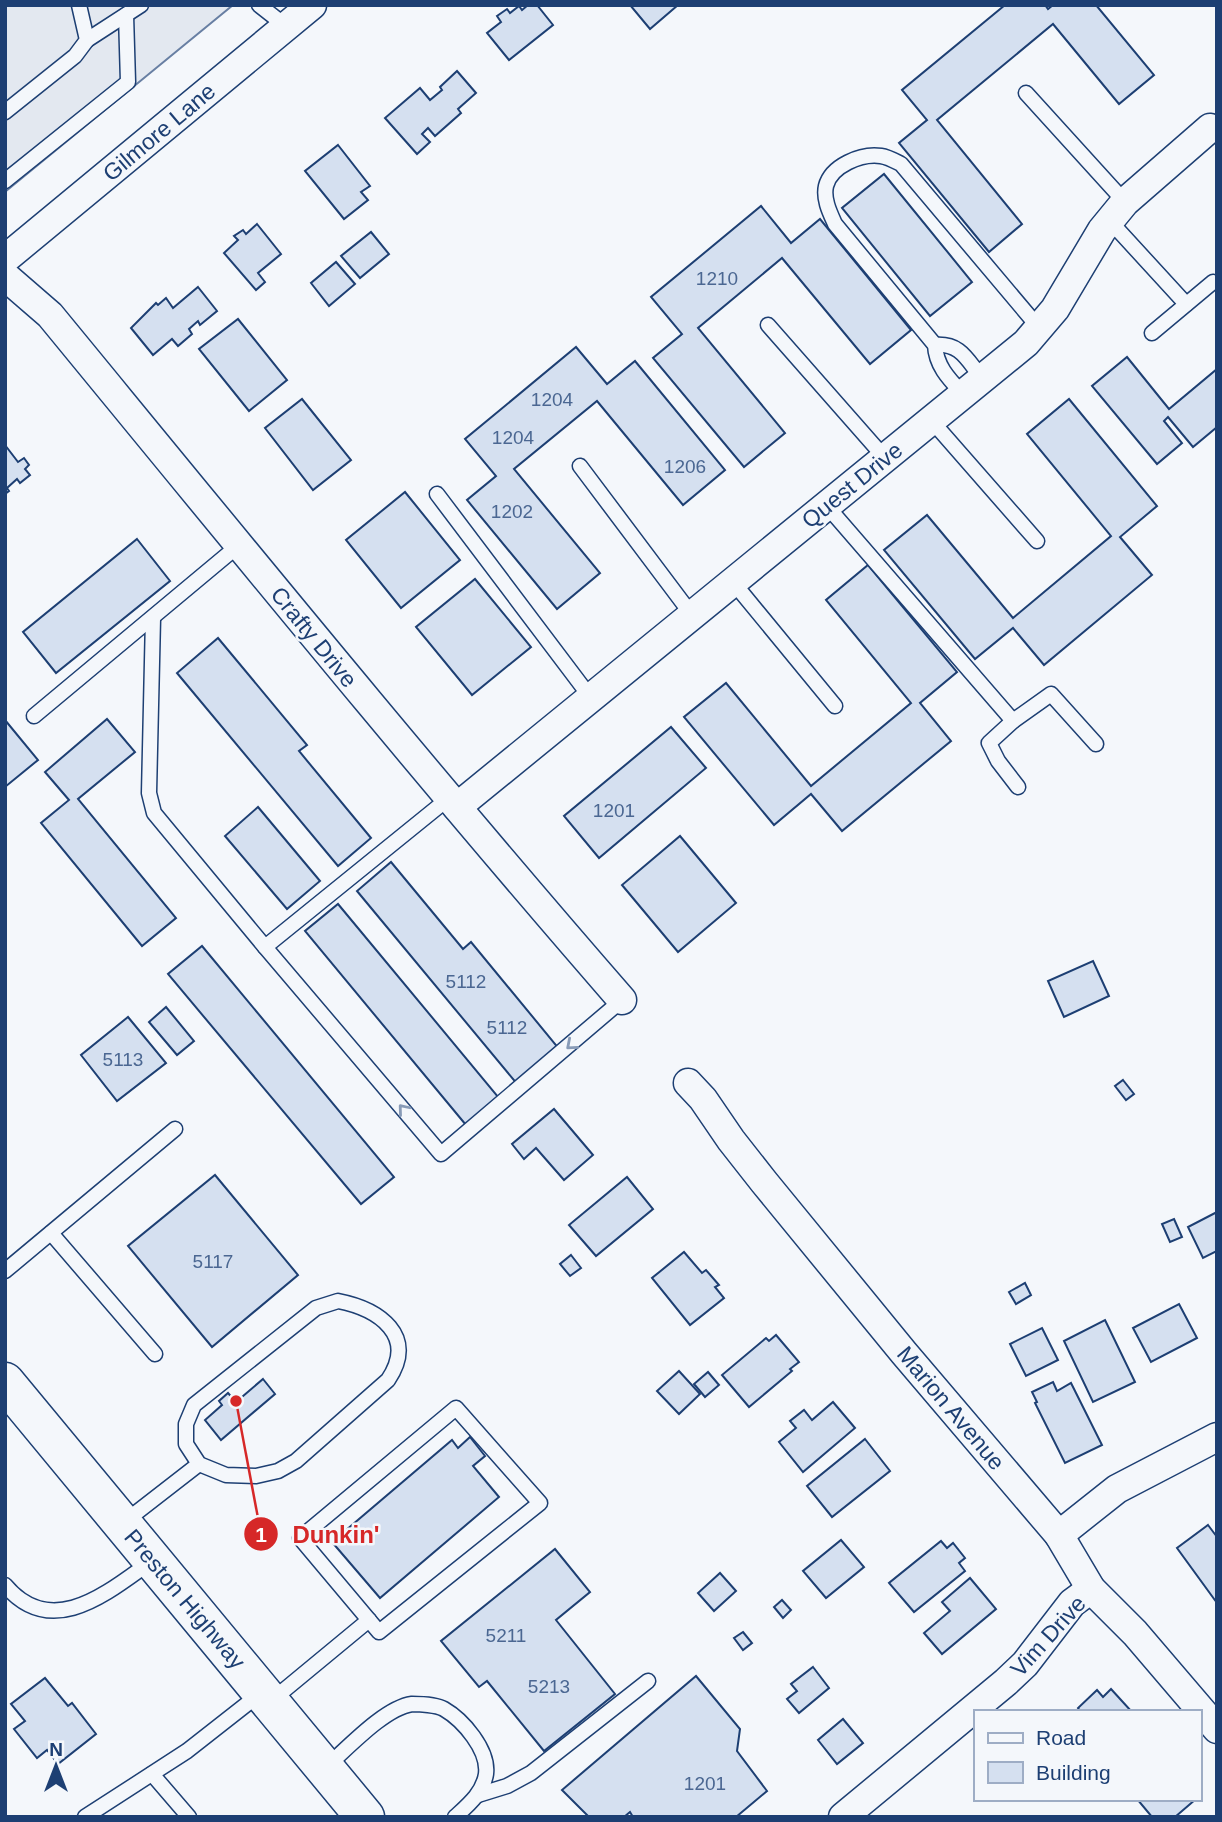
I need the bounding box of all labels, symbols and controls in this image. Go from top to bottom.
street label: Gilmore Lane [98,78,220,186]
house number: 1210 [696,268,738,289]
house number: 1204 [531,389,574,410]
house number: 1204 [492,427,535,448]
street label: Quest Drive [797,437,907,533]
house number: 1206 [664,456,706,477]
house number: 1202 [491,501,533,522]
street label: Crafty Drive [266,582,362,692]
house number: 1201 [593,800,635,821]
house number: 5112 [446,971,486,992]
house number: 5112 [487,1017,527,1038]
one-way arrow [566,1037,579,1049]
house number: 5113 [103,1049,143,1070]
one-way arrow [399,1104,412,1117]
house number: 5117 [193,1251,233,1272]
street label: Marion Avenue [892,1341,1010,1475]
callout: Dunkin' [244,1512,394,1557]
text: Dunkin' [292,1521,380,1548]
text: 1 [255,1523,267,1546]
street label: Preston Highway [119,1524,251,1674]
street label: Vim Drive [1005,1590,1091,1682]
house number: 5211 [486,1625,526,1646]
house number: 5213 [528,1676,570,1697]
legend [974,1710,1201,1801]
text: Road [1036,1726,1086,1749]
north arrow [21,1731,91,1801]
text: N [49,1739,63,1760]
text: Building [1036,1761,1111,1784]
house number: 1201 [684,1773,726,1794]

